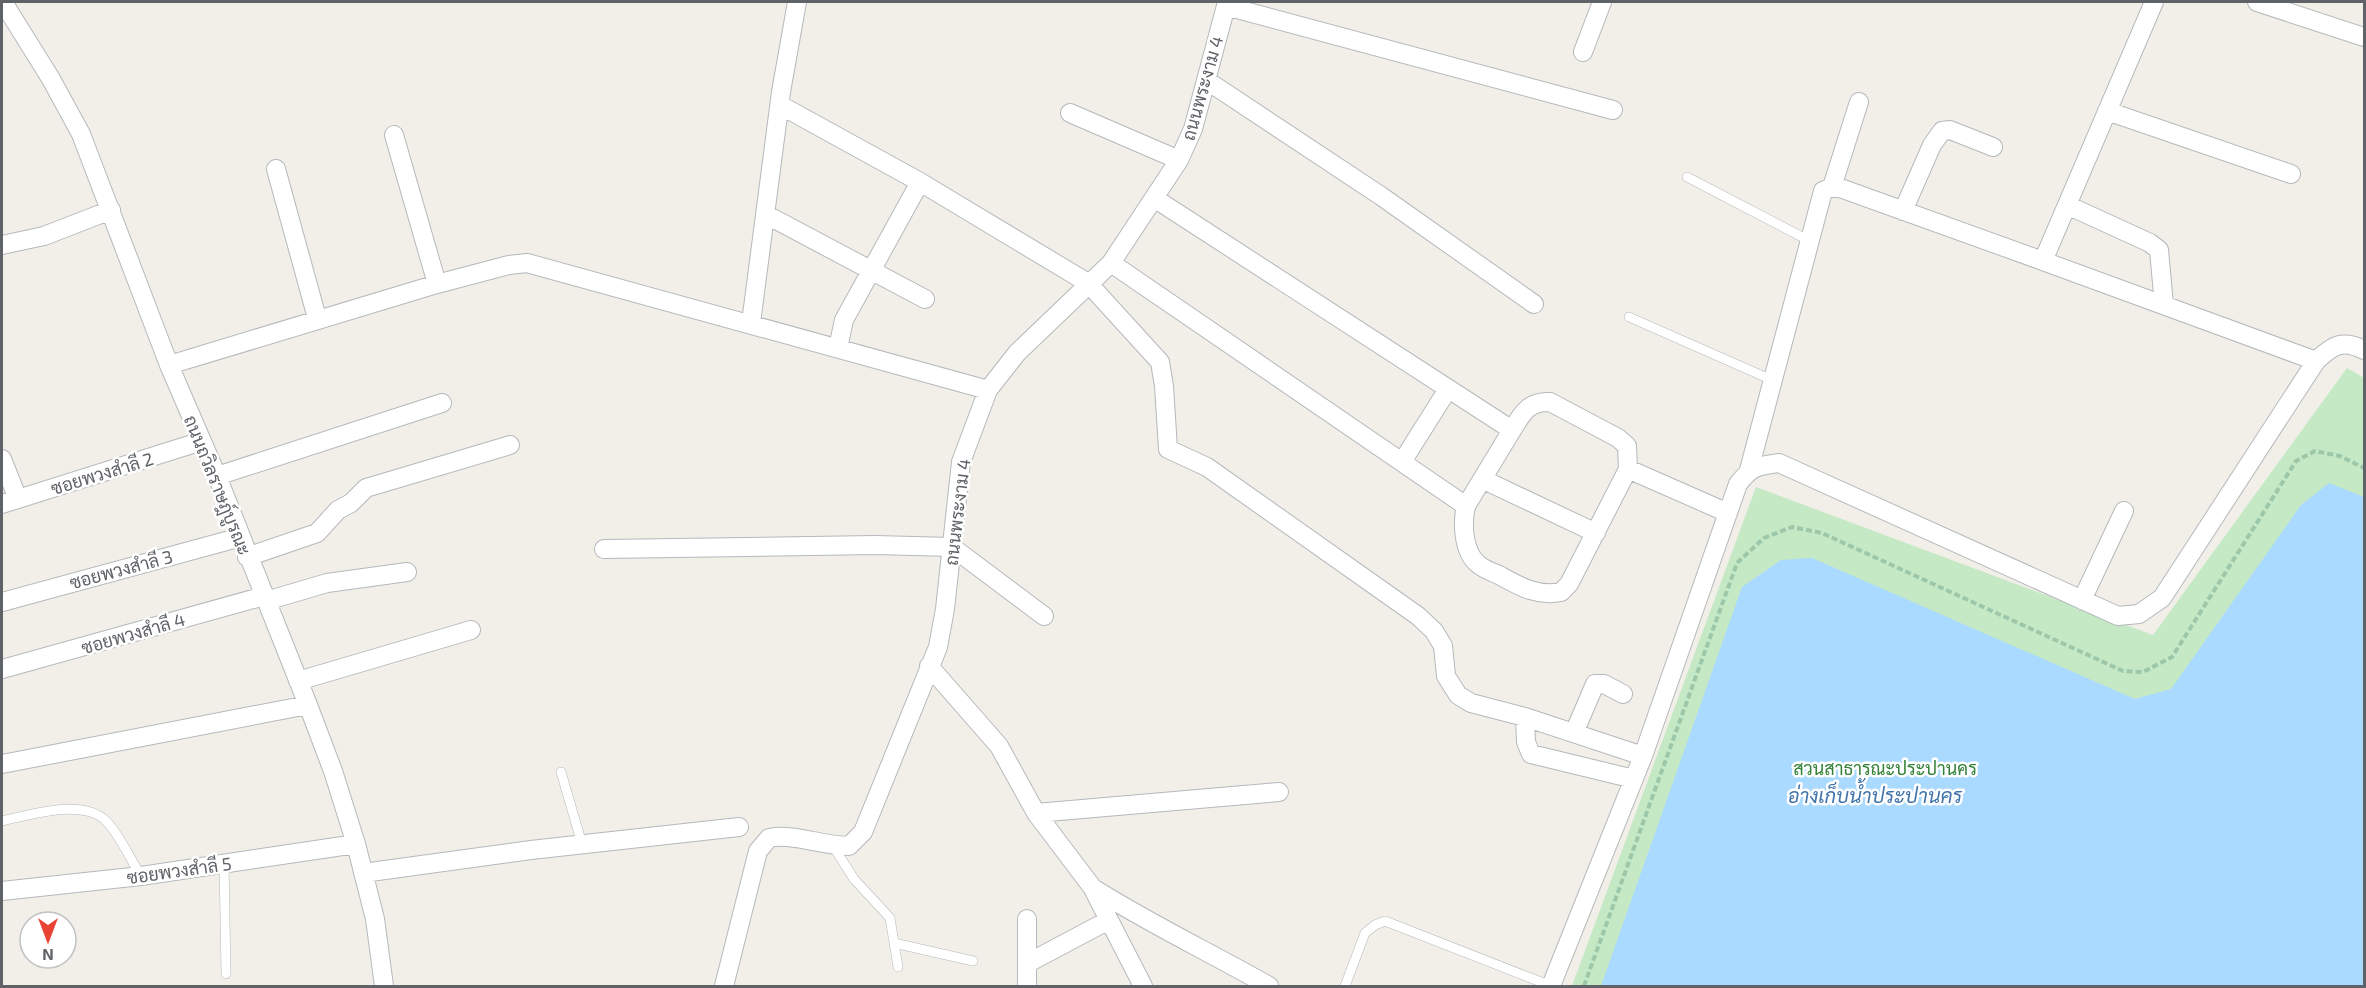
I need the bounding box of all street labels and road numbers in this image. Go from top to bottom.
street label: ถนนพระงาม 4 [1177,33,1227,143]
street label: ถนนถวิลราษฎ์บูรณะ [177,411,257,559]
street label: ซอยพวงสำลี 2 [48,446,156,499]
street label: ถนนพระงาม 4 [940,457,974,567]
street label: ซอยพวงสำลี 3 [67,544,175,593]
street label: ซอยพวงสำลี 4 [78,607,187,658]
street label: ซอยพวงสำลี 5 [125,851,233,888]

